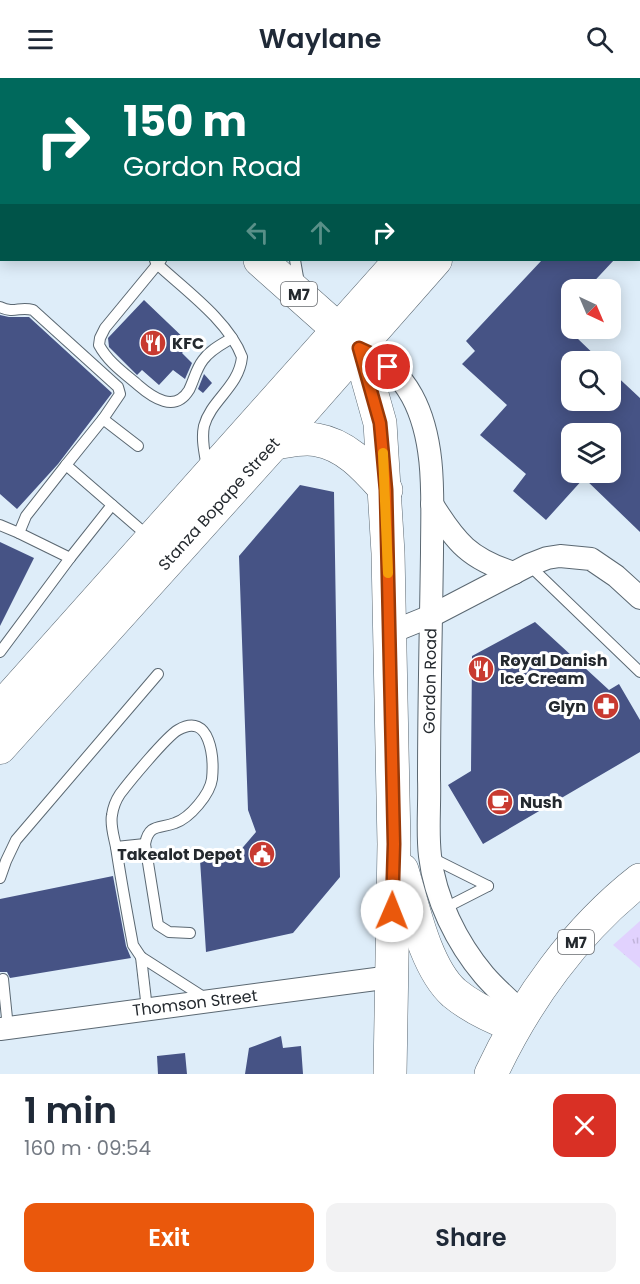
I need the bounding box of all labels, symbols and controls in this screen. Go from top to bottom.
text: Waylane [259,20,381,57]
icon: menu [24,23,57,56]
icon: search [583,23,616,56]
text: 150 m [123,92,247,151]
icon: right [24,102,102,180]
text: Gordon Road [123,148,302,185]
icon: left [241,216,274,249]
icon: ahead [304,216,337,249]
icon: right [367,216,400,249]
north arrow [561,279,621,339]
map controls [561,279,621,483]
road number: M7 [281,282,317,306]
restaurant icon: KFC [138,328,168,358]
place label: KFC [172,332,204,355]
pin [362,341,413,392]
icon: arrive [371,350,404,383]
button: search [561,351,621,411]
button: layers [561,423,621,483]
street label: Stanza Bopape Street [153,432,285,576]
street label: Gordon Road [418,628,442,734]
place label: Royal Danish Ice Cream [500,649,607,690]
restaurant icon: Royal Danish Ice Cream [466,654,496,684]
pharmacy icon: Glyn [591,691,621,721]
place label: Glyn [548,695,586,718]
cafe icon: Nush [485,787,515,817]
place label: Nush [520,791,563,814]
public building icon: Takealot Depot [247,839,277,869]
place label: Takealot Depot [117,843,242,866]
position arrow [360,879,424,943]
road number: M7 [558,930,594,954]
street label: Thomson Street [131,984,259,1022]
text: 1 min [24,1085,117,1136]
button: close [553,1094,616,1157]
text: 160 m · 09:54 [24,1134,151,1162]
button: Exit [24,1203,314,1272]
button: Share [326,1203,616,1272]

